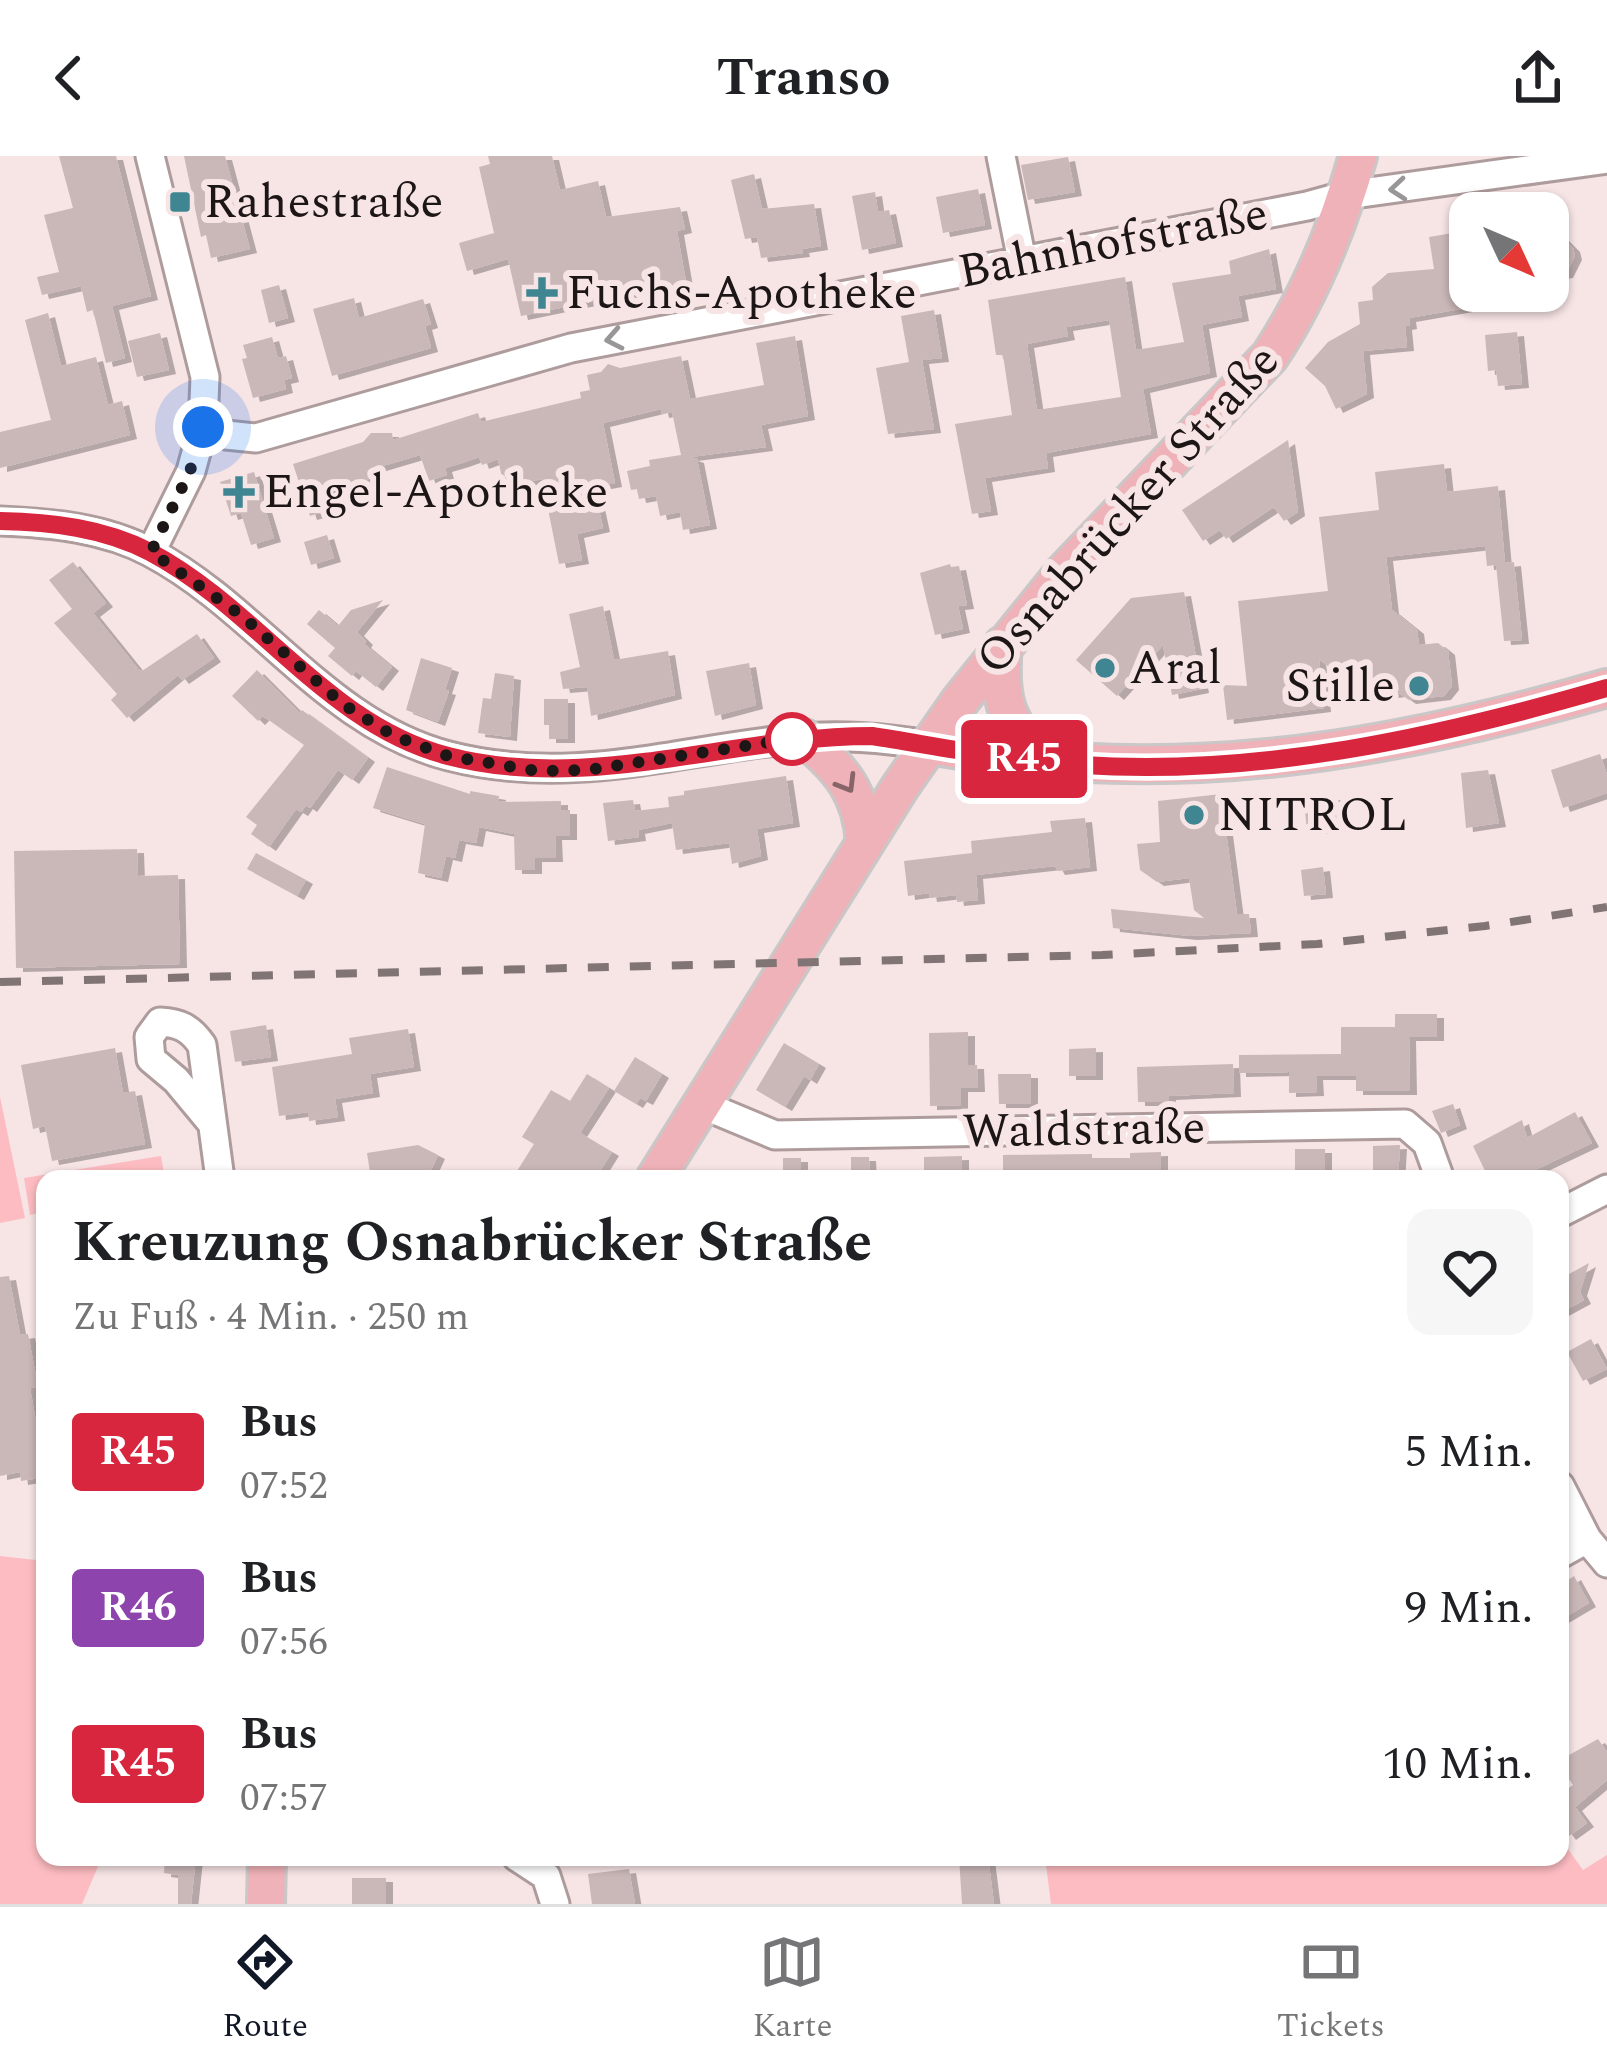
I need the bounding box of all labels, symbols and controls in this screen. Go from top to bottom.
text: Transo [716,37,891,119]
icon: back [36,45,102,111]
icon: share [1505,45,1571,111]
place label: Rahestraße [204,166,444,239]
one-way arrow [1388,176,1407,202]
street label: Bahnhofstraße [952,177,1274,309]
marker: Rahestraße [167,189,193,215]
north arrow [1449,192,1569,312]
map controls [1449,192,1569,312]
place label: Fuchs-Apotheke [566,257,917,330]
marker: Fuchs-Apotheke [529,280,555,306]
one-way arrow [605,325,625,351]
street label: Osnabrücker Straße [959,328,1297,692]
your location [173,397,233,457]
place label: Engel-Apotheke [263,456,608,529]
marker: Engel-Apotheke [226,479,252,505]
place label: Aral [1129,632,1222,705]
place label: Stille [1286,650,1395,723]
marker: Aral [1092,655,1118,681]
marker: Stille [1406,673,1432,699]
unlabelled marker [767,714,817,764]
line badge: R45 [955,720,1093,798]
text: R45 [985,727,1063,790]
one-way arrow [833,770,855,792]
place label: NITROL [1218,779,1408,852]
marker: NITROL [1181,802,1207,828]
street label: Waldstraße [962,1091,1206,1169]
text: Kreuzung Osnabrücker Straße [72,1200,872,1286]
button: heart [1407,1209,1533,1335]
text: Zu Fuß · 4 Min. · 250 m [72,1288,469,1347]
text: Bus [240,1388,318,1457]
text: 5 Min. [1405,1418,1533,1487]
text: R45 [99,1420,177,1483]
text: 07:52 [240,1457,328,1516]
text: Bus [240,1544,318,1613]
text: 9 Min. [1405,1574,1533,1643]
text: R46 [99,1576,177,1639]
text: 07:56 [240,1613,328,1672]
text: Bus [240,1700,318,1769]
text: 10 Min. [1382,1730,1533,1799]
text: R45 [99,1732,177,1795]
text: 07:57 [240,1769,328,1828]
tab: Route [222,1929,308,2051]
tab: Karte [752,1929,832,2051]
tab: Tickets [1277,1929,1385,2051]

